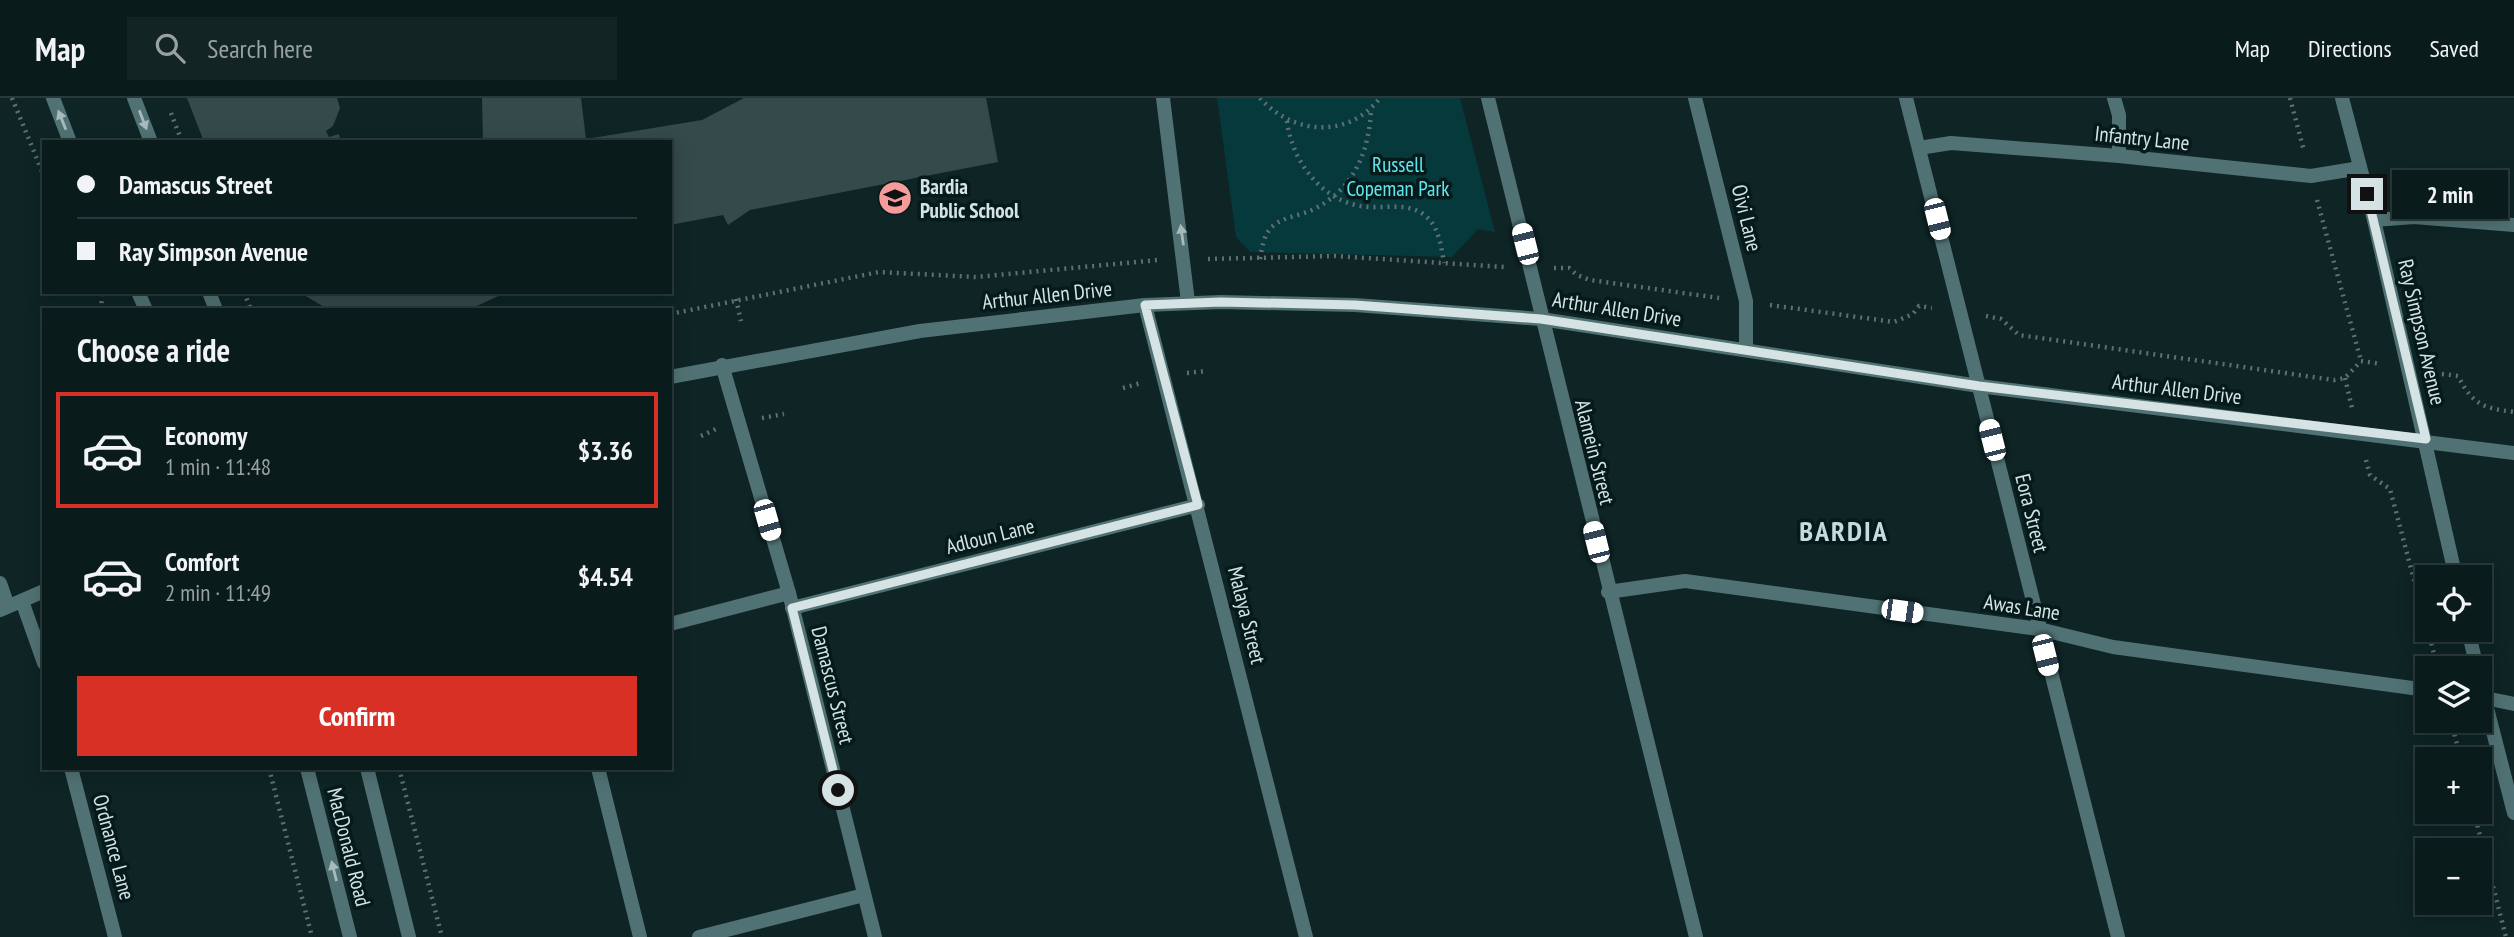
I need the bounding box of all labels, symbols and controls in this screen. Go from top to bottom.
search box [127,17,617,80]
text: Map [35,27,85,70]
icon: search [151,29,189,67]
text: Search here [207,32,313,65]
text: Map [2235,33,2270,64]
text: Directions [2308,33,2392,64]
text: Saved [2430,33,2479,64]
one-way arrow [56,109,67,130]
one-way arrow [137,109,148,130]
street label: Infantry Lane [2093,120,2191,156]
park label: Russell Copeman Park [1347,151,1449,202]
text: Damascus Street [119,168,272,201]
callout: 2 min [2392,170,2507,218]
place label: Bardia Public School [920,173,1020,224]
route end [2351,178,2383,210]
school or university icon: Bardia Public School [876,179,914,217]
text: 2 min [2427,180,2473,209]
street label: Oivi Lane [1726,182,1768,254]
car [1922,196,1953,242]
car [1510,221,1541,267]
one-way arrow [1176,223,1187,245]
text: Ray Simpson Avenue [119,235,308,268]
street label: Ray Simpson Avenue [2392,256,2452,408]
street label: Arthur Allen Drive [981,275,1113,315]
street label: Arthur Allen Drive [1551,285,1683,333]
text: Choose a ride [77,329,230,371]
street label: Arthur Allen Drive [2111,368,2243,410]
street label: Alamein Street [1569,397,1621,508]
car [1977,417,2008,463]
icon: car [81,419,144,482]
text: Economy [165,419,247,452]
text: $3.36 [578,434,633,467]
text: 1 min · 11:48 [165,452,271,481]
street label: Eora Street [2009,471,2055,555]
car [752,497,783,543]
street label: Adloun Lane [943,512,1037,560]
district label: BARDIA [1799,512,1889,549]
car [1581,519,1612,565]
icon: car [81,545,144,608]
text: Comfort [165,545,239,578]
text: $4.54 [578,560,633,593]
street label: Malaya Street [1222,564,1272,667]
map controls [2415,565,2492,915]
button: locate [2415,565,2492,642]
text: 2 min · 11:49 [165,578,271,607]
street label: Awas Lane [1982,588,2062,626]
car [1880,598,1925,624]
street label: Damascus Street [805,623,861,747]
car [2030,632,2061,678]
button: layers [2415,656,2492,733]
button: Confirm [77,676,637,756]
button: + [2415,747,2492,824]
route start [822,774,854,806]
street label: MacDonald Road [321,785,377,909]
street label: Ordnance Lane [87,791,141,903]
button: − [2415,838,2492,915]
one-way arrow [328,860,339,882]

